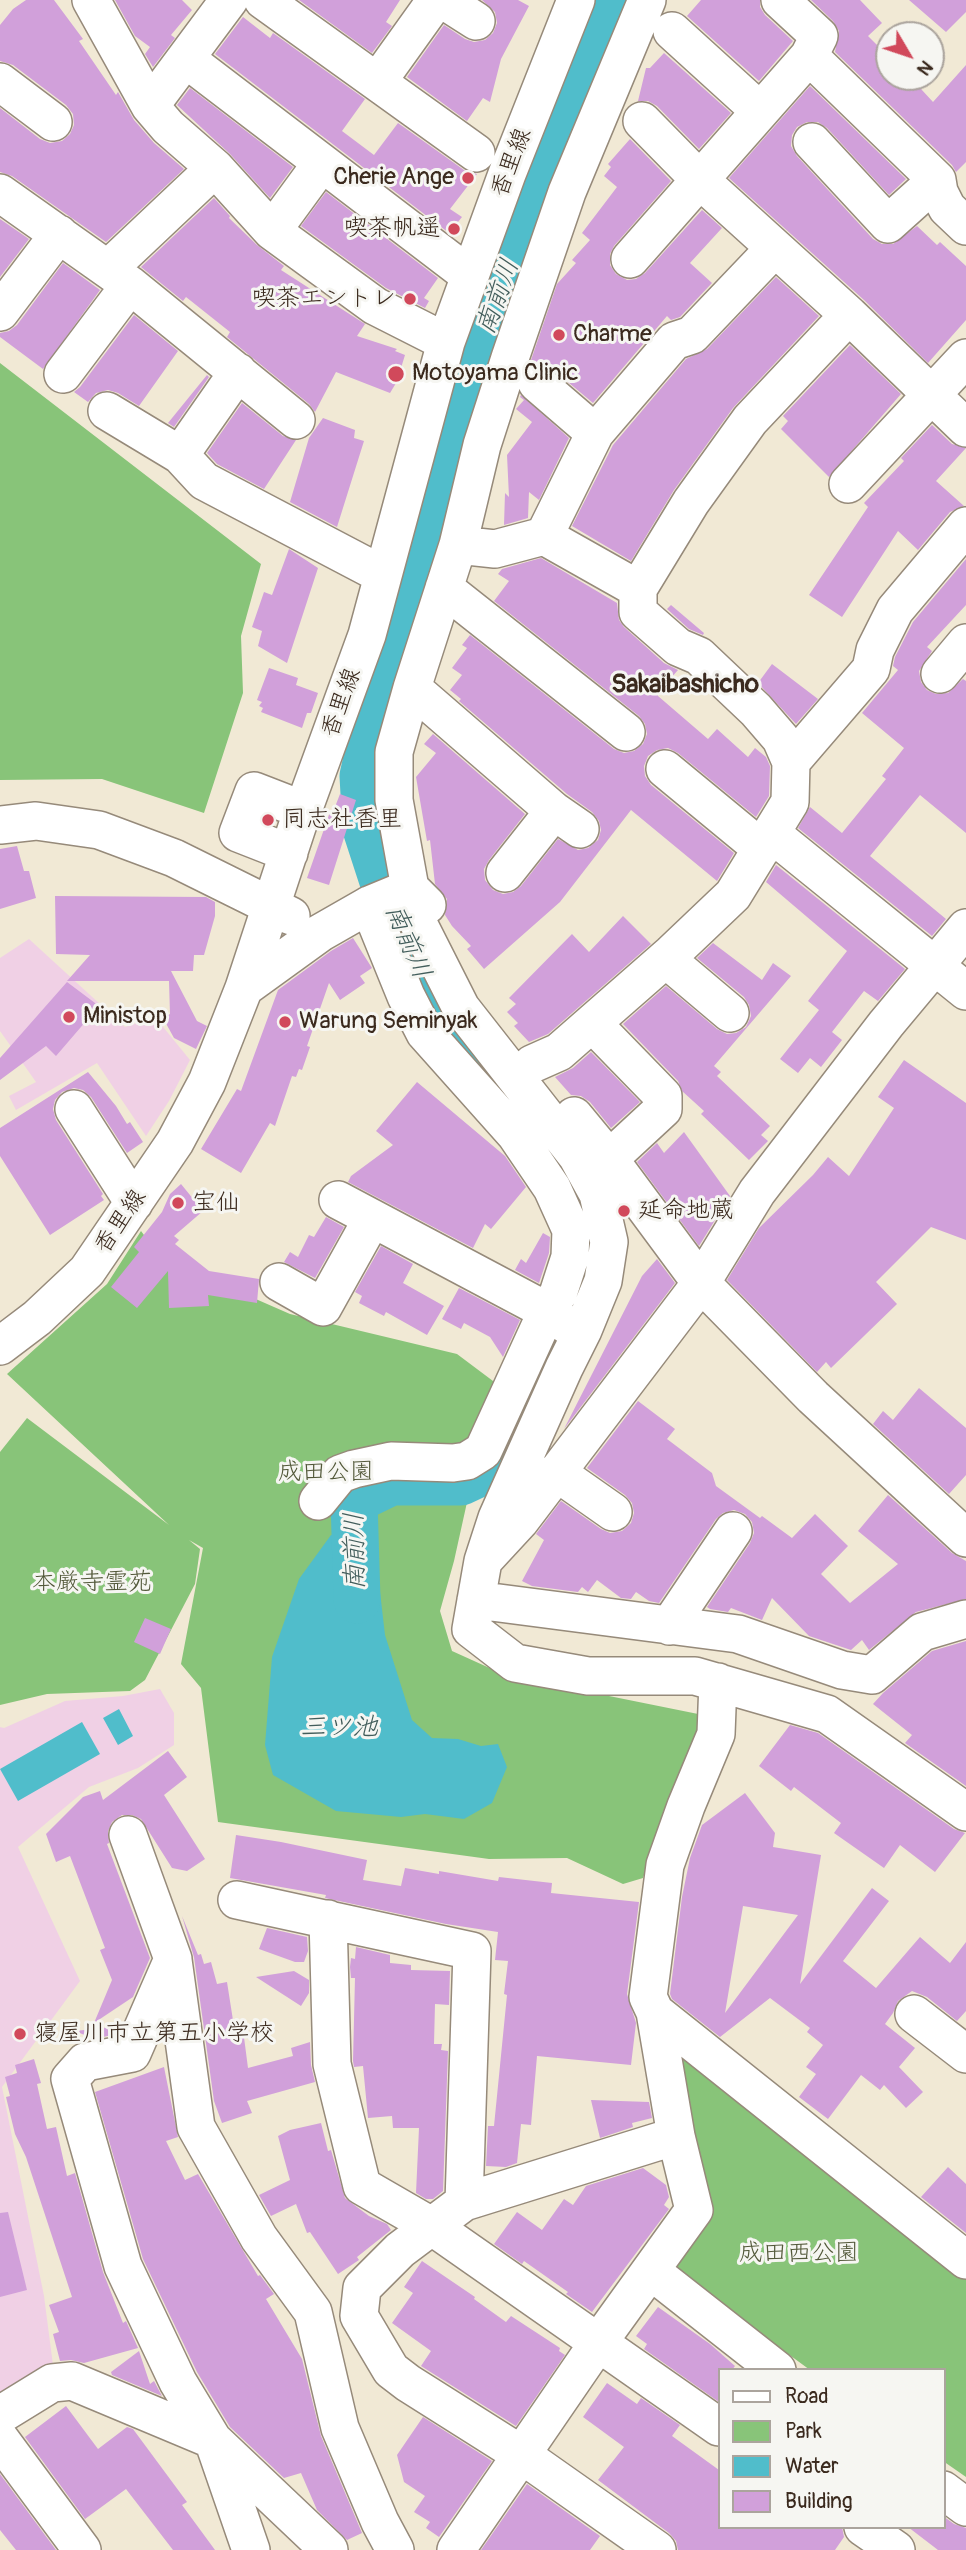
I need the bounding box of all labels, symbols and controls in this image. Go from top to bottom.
north arrow [875,21,945,91]
text: N [911,55,938,80]
street label: 香里線 [486,124,538,202]
place label: Cherie Ange [333,164,454,192]
marker: Cherie Ange [460,170,476,186]
place label: 喫茶帆遥 [344,215,440,243]
marker: 喫茶帆遥 [446,221,462,237]
water label: 南前川 [471,255,527,339]
place label: 喫茶エントレ [252,285,396,313]
marker: 喫茶エントレ [402,291,418,307]
place label: Charme [573,321,652,349]
marker: Charme [551,327,567,343]
place label: Motoyama Clinic [412,360,578,388]
marker: Motoyama Clinic [386,364,406,384]
street label: 香里線 [316,664,368,742]
district label: Sakaibashicho [611,669,759,701]
place label: 同志社香里 [282,806,402,834]
marker: 同志社香里 [260,812,276,828]
water label: 南前川 [377,900,437,984]
place label: Ministop [83,1003,167,1031]
place label: Warung Seminyak [299,1008,478,1036]
marker: Ministop [61,1009,77,1025]
marker: Warung Seminyak [277,1014,293,1030]
street label: 香里線 [89,1184,153,1260]
place label: 宝仙 [192,1189,240,1217]
marker: 宝仙 [170,1195,186,1211]
place label: 延命地蔵 [638,1197,734,1225]
marker: 延命地蔵 [616,1203,632,1219]
park label: 成田公園 [278,1459,374,1487]
water label: 南前川 [340,1512,372,1590]
park label: 本厳寺霊苑 [32,1569,152,1597]
water label: 三ツ池 [300,1712,378,1744]
place label: 寝屋川市立第五小学校 [34,2020,274,2048]
marker: 寝屋川市立第五小学校 [12,2026,28,2042]
park label: 成田西公園 [739,2240,859,2268]
legend [718,2368,945,2529]
text: Road [785,2383,829,2410]
text: Park [785,2418,822,2445]
text: Water [785,2453,838,2480]
text: Building [785,2488,852,2515]

